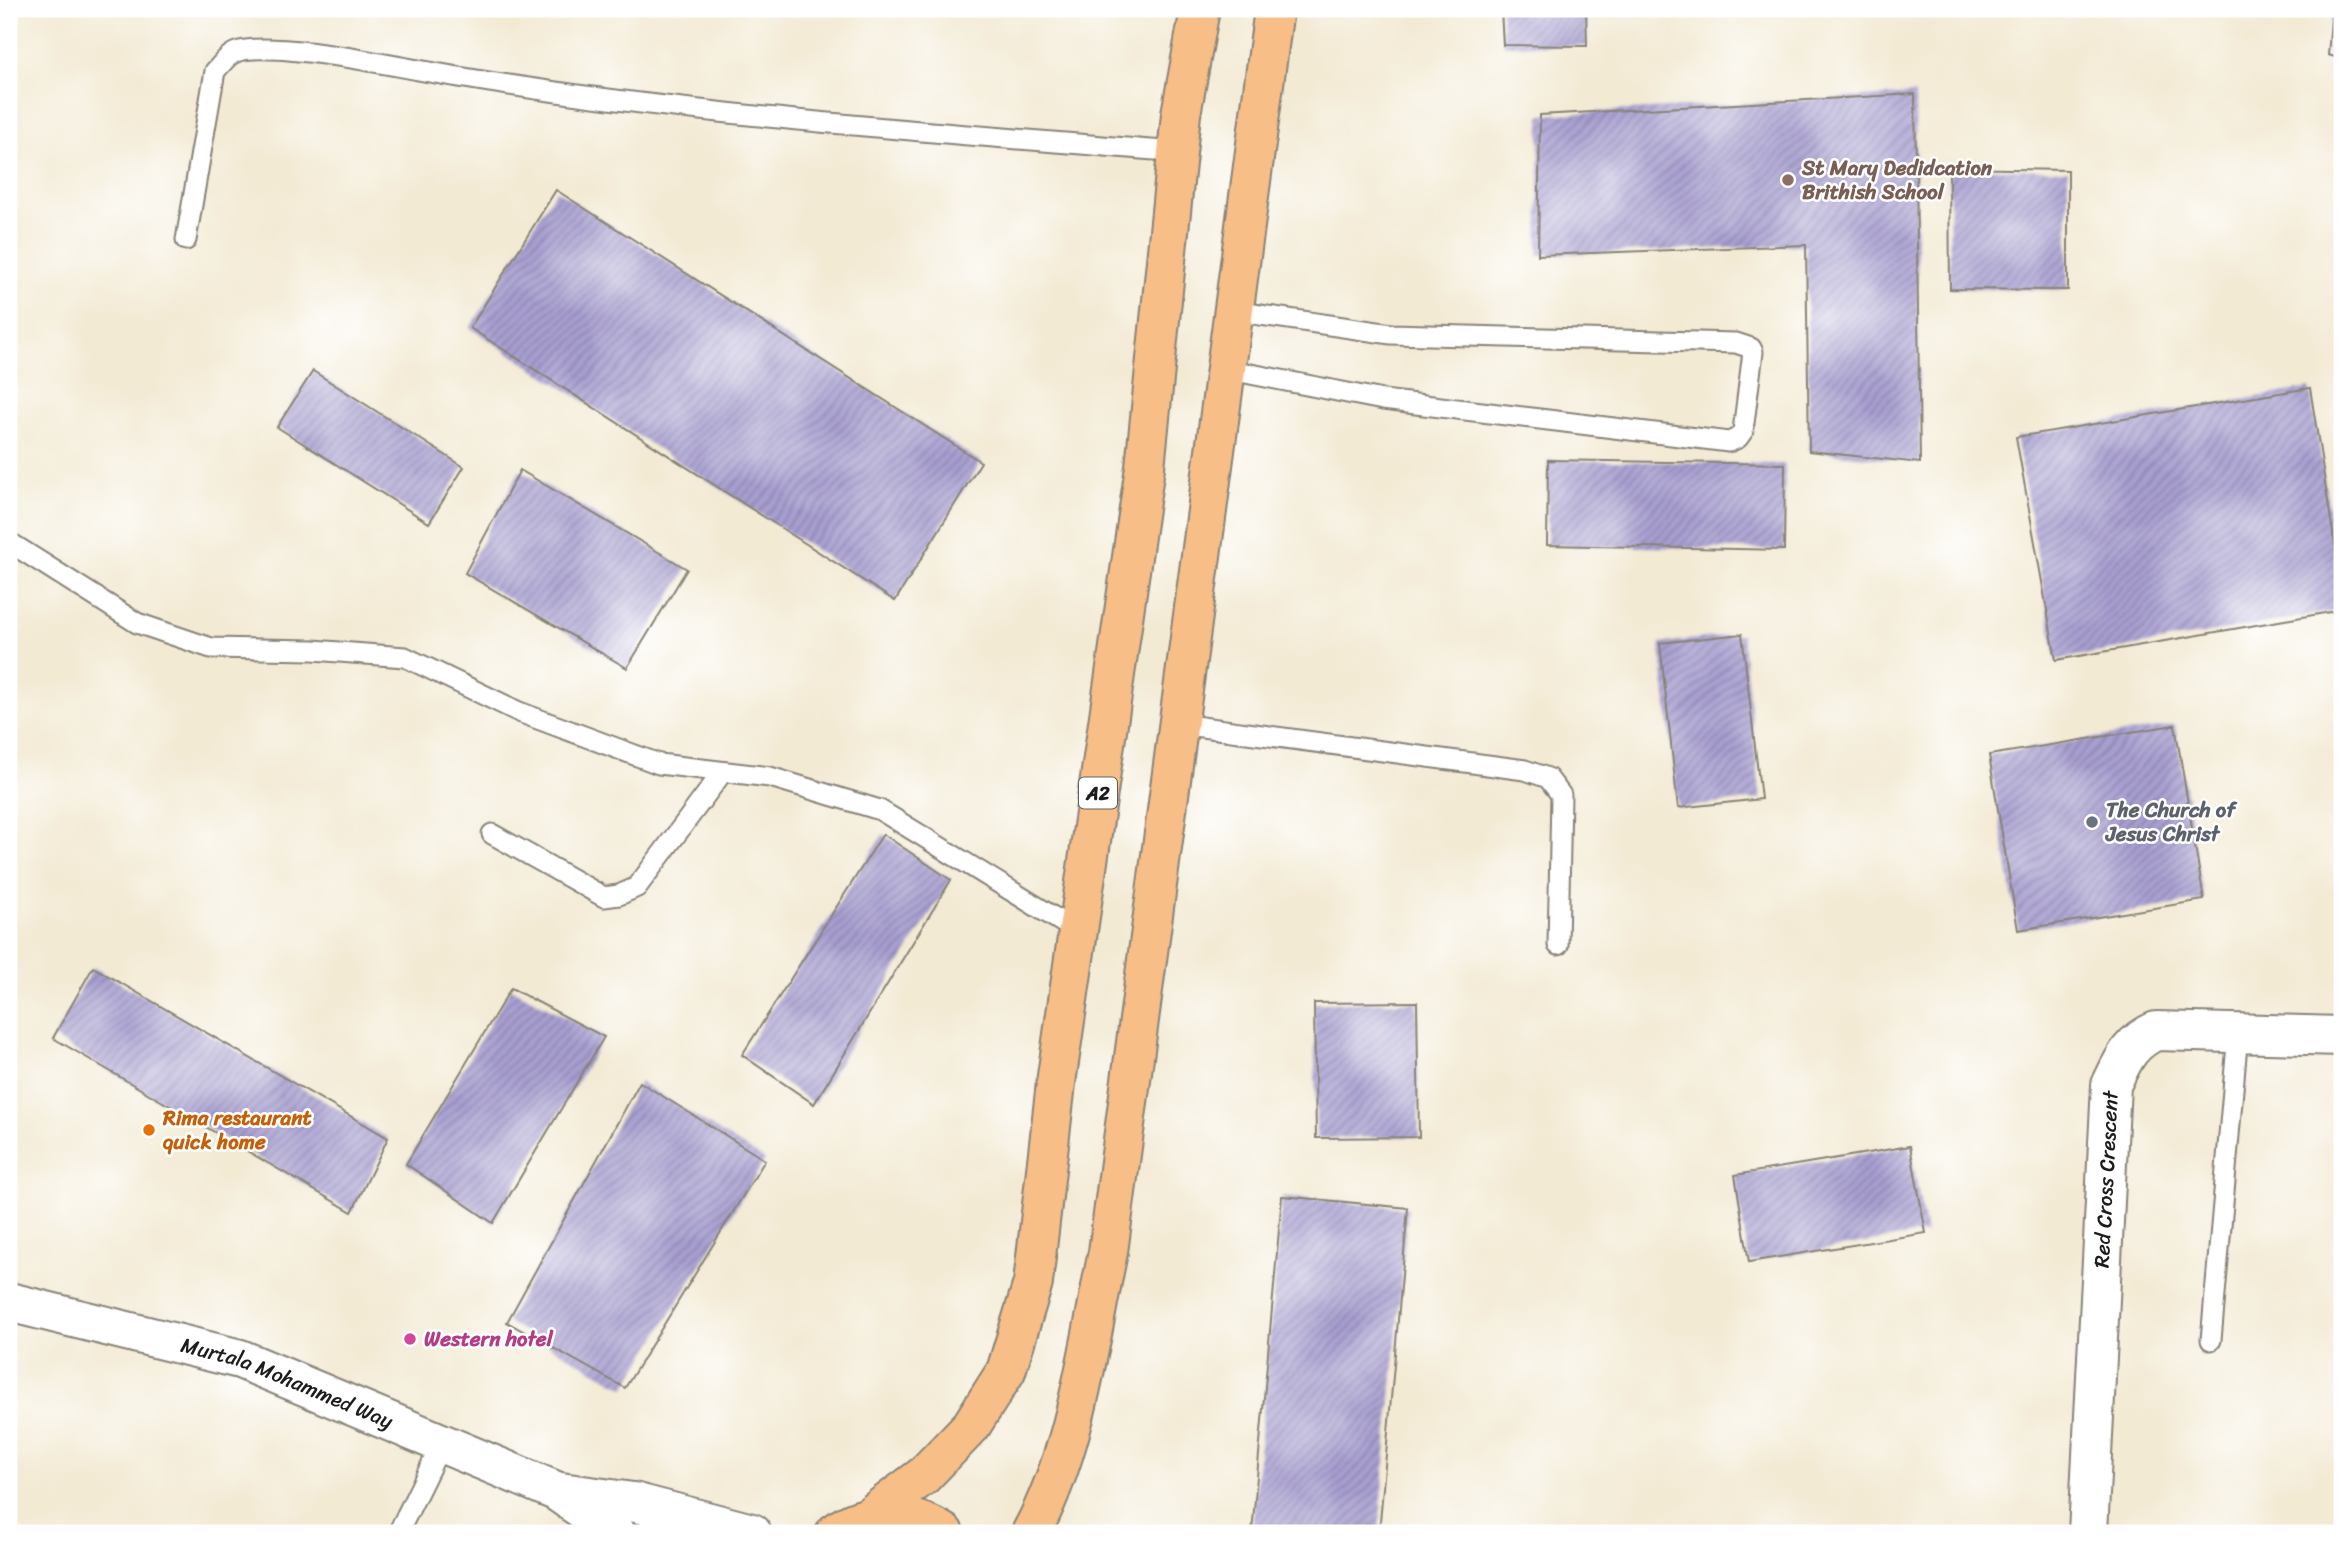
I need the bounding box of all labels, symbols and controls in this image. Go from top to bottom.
place label: St Mary Dedidcation Brithish School [1801,149,1993,211]
marker: St Mary Dedidcation Brithish School [1780,172,1796,188]
road number: A2 [1079,778,1117,808]
place label: The Church of Jesus Christ [2105,791,2238,853]
marker: The Church of Jesus Christ [2084,814,2100,830]
street label: Red Cross Crescent [2083,1088,2130,1269]
place label: Rima restaurant quick home [162,1099,313,1161]
marker: Rima restaurant quick home [141,1122,157,1138]
place label: Western hotel [424,1320,554,1358]
street label: Murtala Mohammed Way [177,1326,399,1440]
marker: Western hotel [402,1331,418,1347]

